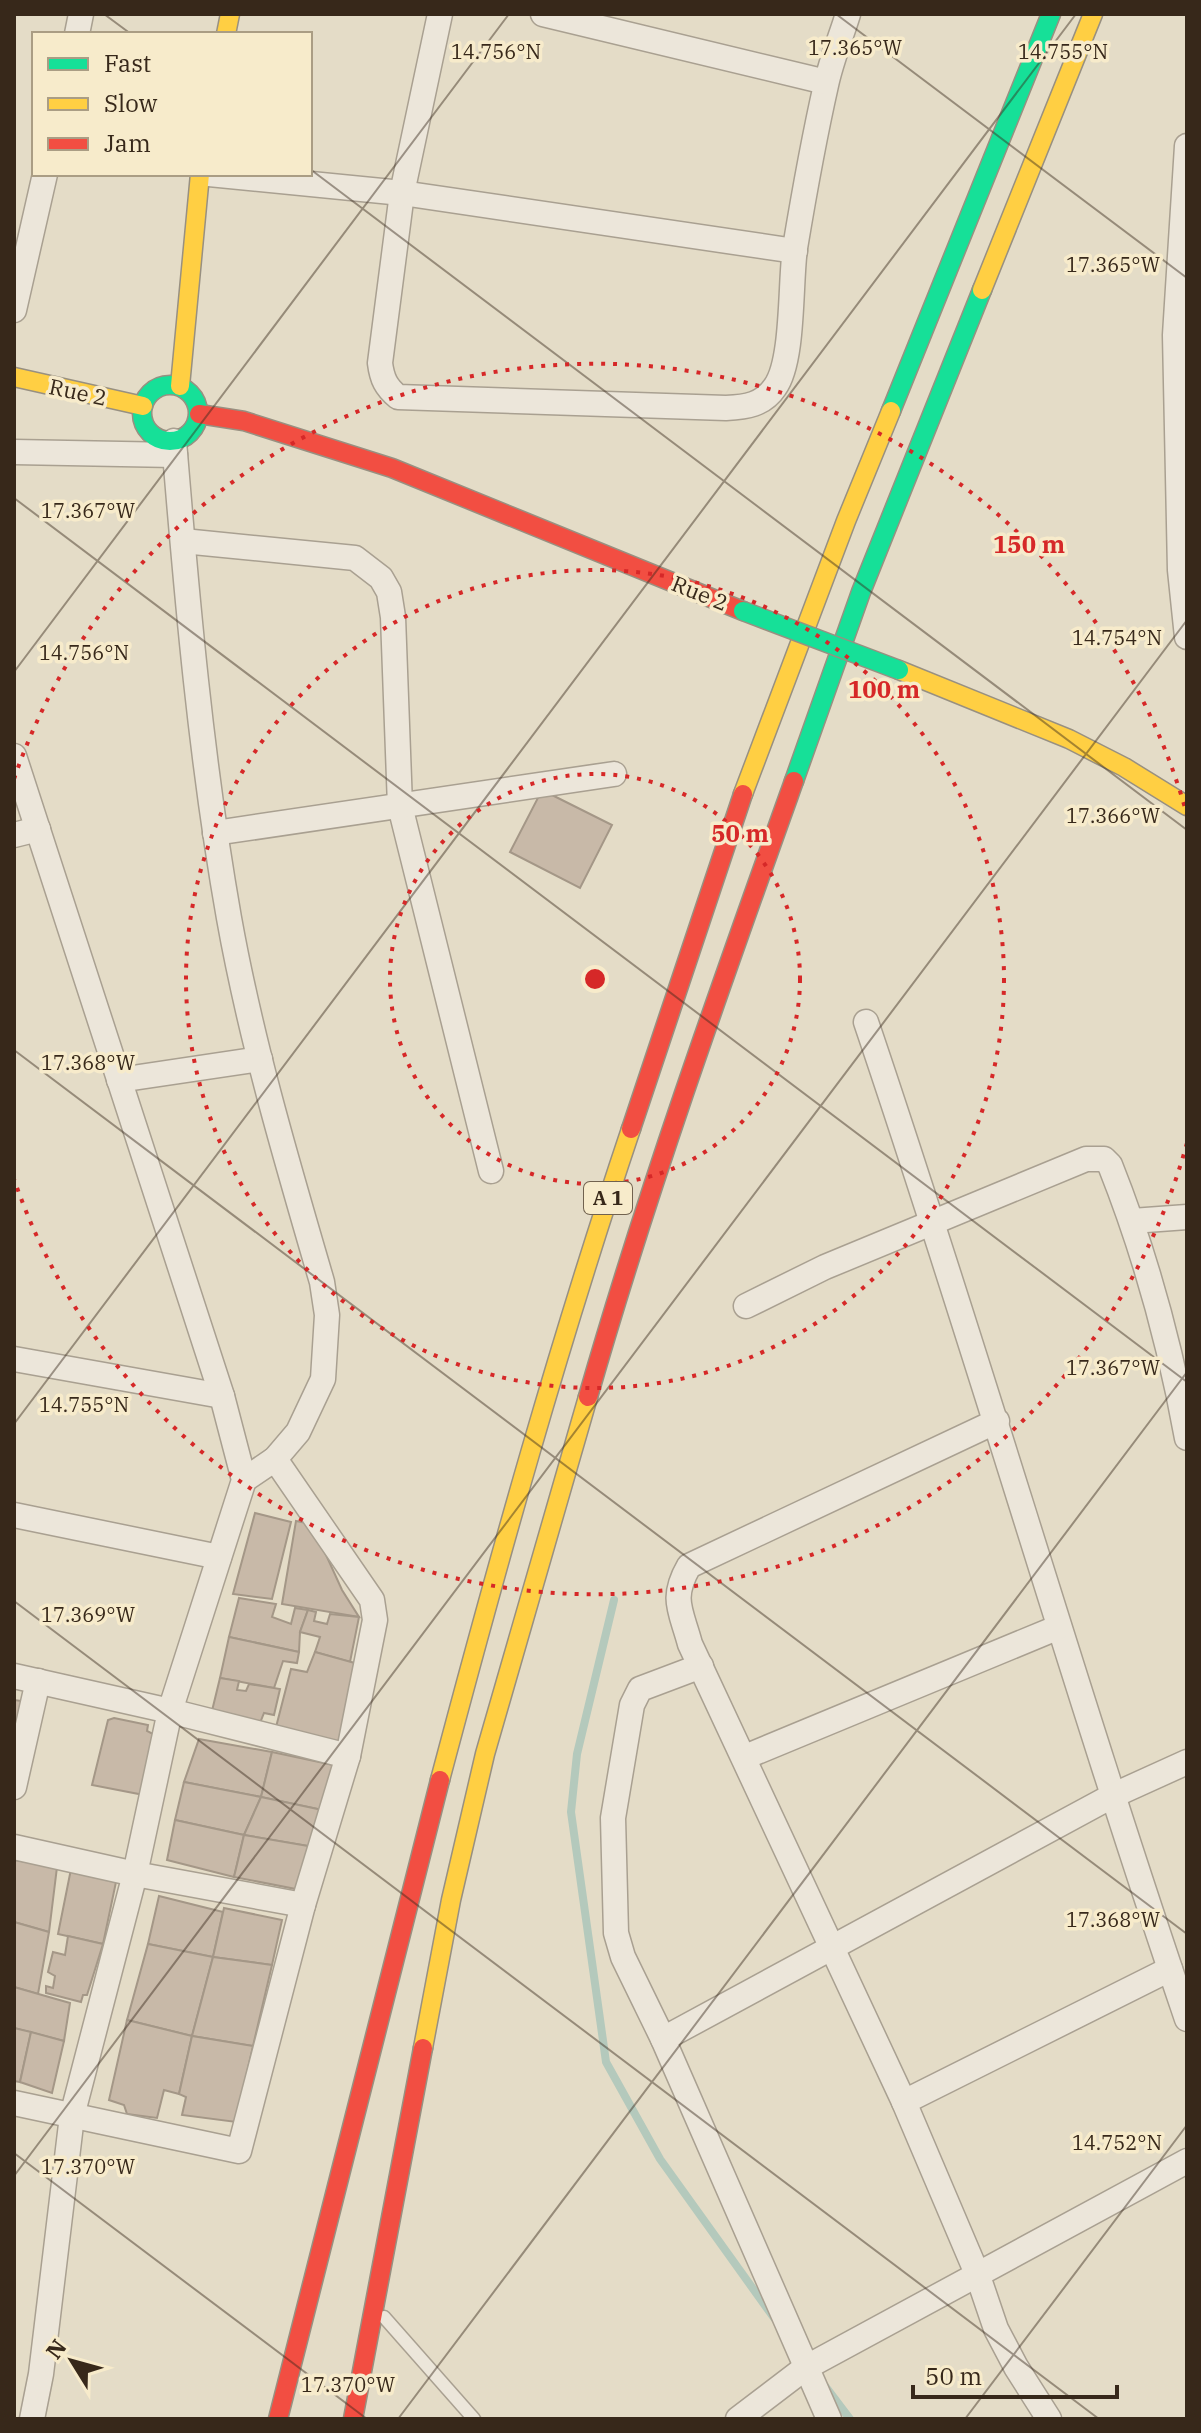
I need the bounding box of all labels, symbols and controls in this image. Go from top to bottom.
legend [32,32,312,176]
text: 17.365°W [808,34,902,61]
text: 14.756°N [451,38,541,65]
text: 14.755°N [1018,38,1108,65]
text: Fast [104,47,151,79]
text: Slow [104,87,158,119]
text: Jam [104,127,151,159]
text: 17.365°W [1066,251,1160,278]
street label: Rue 2 [47,371,110,412]
text: 17.367°W [41,497,135,524]
text: 150 m [993,528,1065,560]
street label: Rue 2 [668,568,733,617]
text: 14.754°N [1072,624,1162,651]
text: 14.756°N [39,639,129,666]
text: 100 m [848,673,920,705]
text: 17.366°W [1066,802,1160,829]
text: 50 m [711,817,769,849]
centre of rings [581,965,609,993]
text: 17.368°W [41,1049,135,1076]
road number: A 1 [584,1182,632,1214]
text: 17.367°W [1066,1354,1160,1381]
text: 14.755°N [39,1391,129,1418]
text: 17.369°W [41,1601,135,1628]
text: 17.368°W [1066,1906,1160,1933]
text: 14.752°N [1072,2129,1162,2156]
text: 17.370°W [41,2153,135,2180]
north arrow [32,2321,112,2401]
text: N [39,2333,72,2364]
scale bar [913,2349,1117,2399]
text: 50 m [925,2360,982,2392]
text: 17.370°W [301,2371,395,2398]

